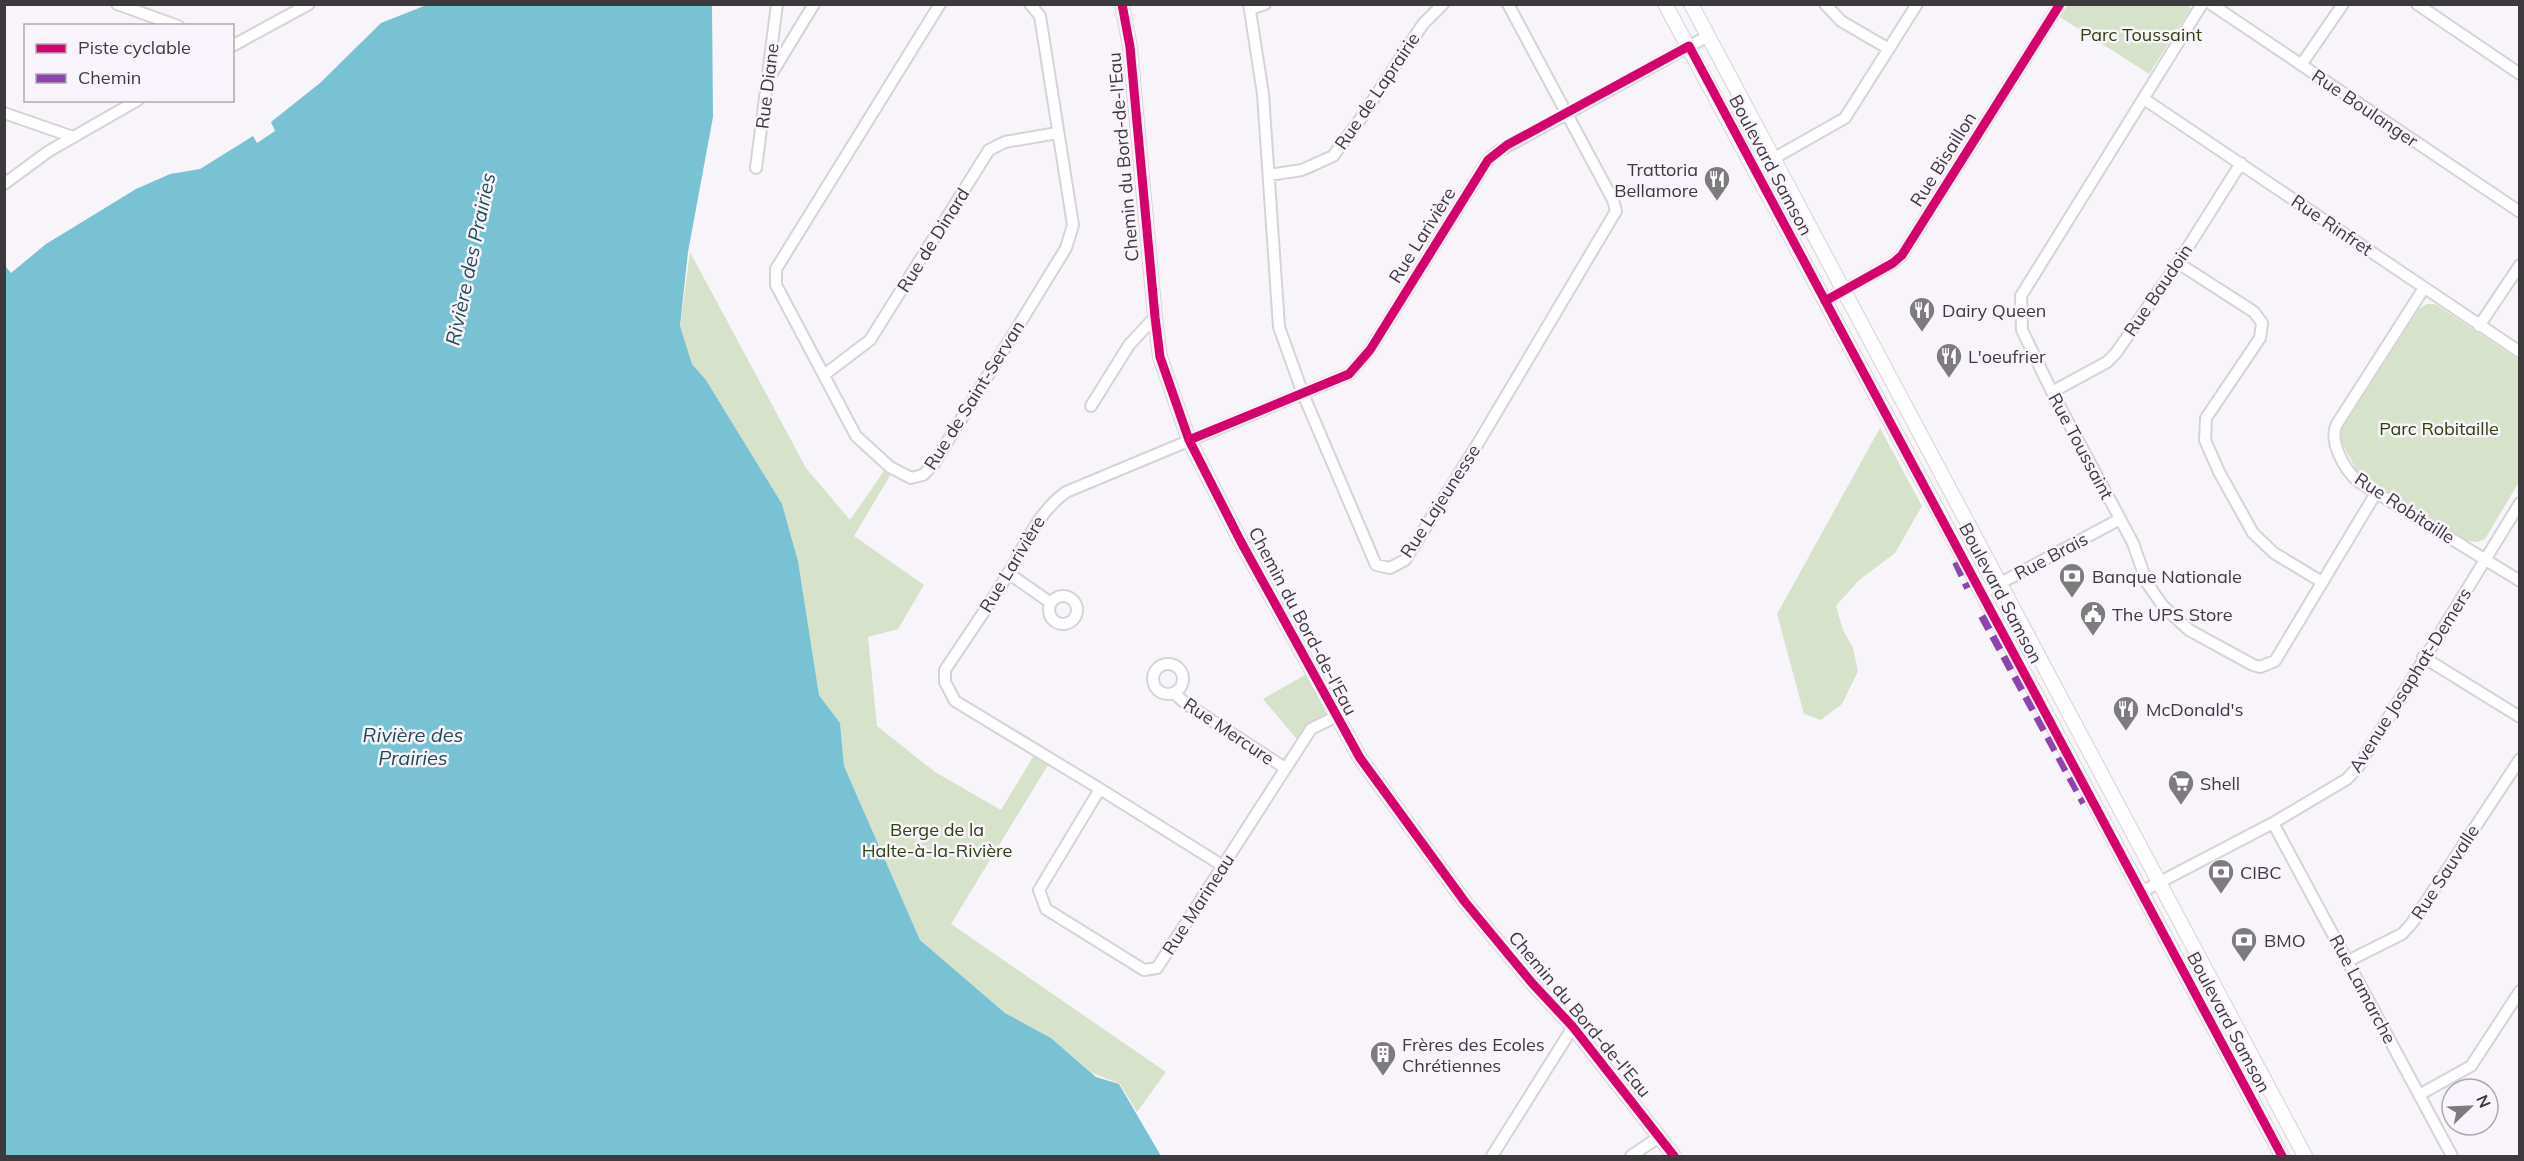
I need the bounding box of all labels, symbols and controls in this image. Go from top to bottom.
park label: Parc Toussaint [2080,23,2202,46]
legend [24,24,234,102]
street label: Rue de Laprairie [1329,28,1425,154]
text: Piste cyclable [78,36,191,59]
street label: Rue Diane [750,42,784,130]
street label: Chemin du Bord-de-l'Eau [1102,51,1144,263]
street label: Rue Boulanger [2308,64,2423,152]
text: Chemin [78,66,141,89]
street label: Boulevard Samson [1724,90,1818,240]
street label: Rue Bisaillon [1905,107,1981,211]
place label: Trattoria Bellamore [1614,158,1698,202]
restaurant icon: Trattoria Bellamore [1702,164,1732,202]
water label: Rivière des Prairies [440,170,501,348]
street label: Rue de Dinard [892,183,974,297]
street label: Rue Larivière [1383,183,1461,287]
street label: Rue Rinfret [2287,189,2377,261]
street label: Rue Baudoin [2119,239,2197,341]
restaurant icon: Dairy Queen [1907,295,1937,333]
place label: Dairy Queen [1942,299,2046,322]
street label: Rue de Saint-Servan [919,316,1029,474]
restaurant icon: L'oeufrier [1934,341,1964,379]
place label: L'oeufrier [1968,345,2046,368]
street label: Rue Toussaint [2043,389,2119,503]
park label: Parc Robitaille [2379,417,2499,440]
street label: Rue Lajeunesse [1395,440,1485,562]
street label: Rue Robitaille [2351,467,2459,549]
street label: Rue Larivière [974,512,1050,616]
street label: Boulevard Samson [1954,518,2048,668]
street label: Chemin du Bord-de-l'Eau [1244,523,1362,719]
street label: Rue Brais [2010,527,2092,585]
bank icon: Banque Nationale [2057,561,2087,599]
place label: Banque Nationale [2092,565,2242,588]
street label: Avenue Josaphat-Demers [2344,583,2476,777]
public building icon: The UPS Store [2078,599,2108,637]
place label: The UPS Store [2112,603,2233,626]
street label: Rue Mercure [1179,692,1279,770]
restaurant icon: McDonald's [2111,694,2141,732]
place label: McDonald's [2146,698,2243,721]
water label: Rivière des Prairies [363,722,464,770]
supermarket icon: Shell [2166,768,2196,806]
place label: Shell [2200,772,2240,795]
park label: Berge de la Halte-à-la-Rivière [862,818,1012,862]
street label: Rue Sauvalle [2406,820,2484,924]
street label: Rue Marineau [1157,849,1239,959]
bank icon: CIBC [2206,857,2236,895]
place label: CIBC [2240,861,2282,884]
bank icon: BMO [2229,925,2259,963]
street label: Chemin du Bord-de-l'Eau [1504,926,1656,1102]
place label: BMO [2264,929,2306,952]
street label: Rue Lamarche [2325,931,2401,1047]
street label: Boulevard Samson [2182,947,2276,1097]
place label: Frères des Ecoles Chrétiennes [1402,1033,1545,1077]
building icon: Frères des Ecoles Chrétiennes [1368,1039,1398,1077]
north arrow [2440,1077,2500,1137]
text: N [2472,1092,2495,1111]

